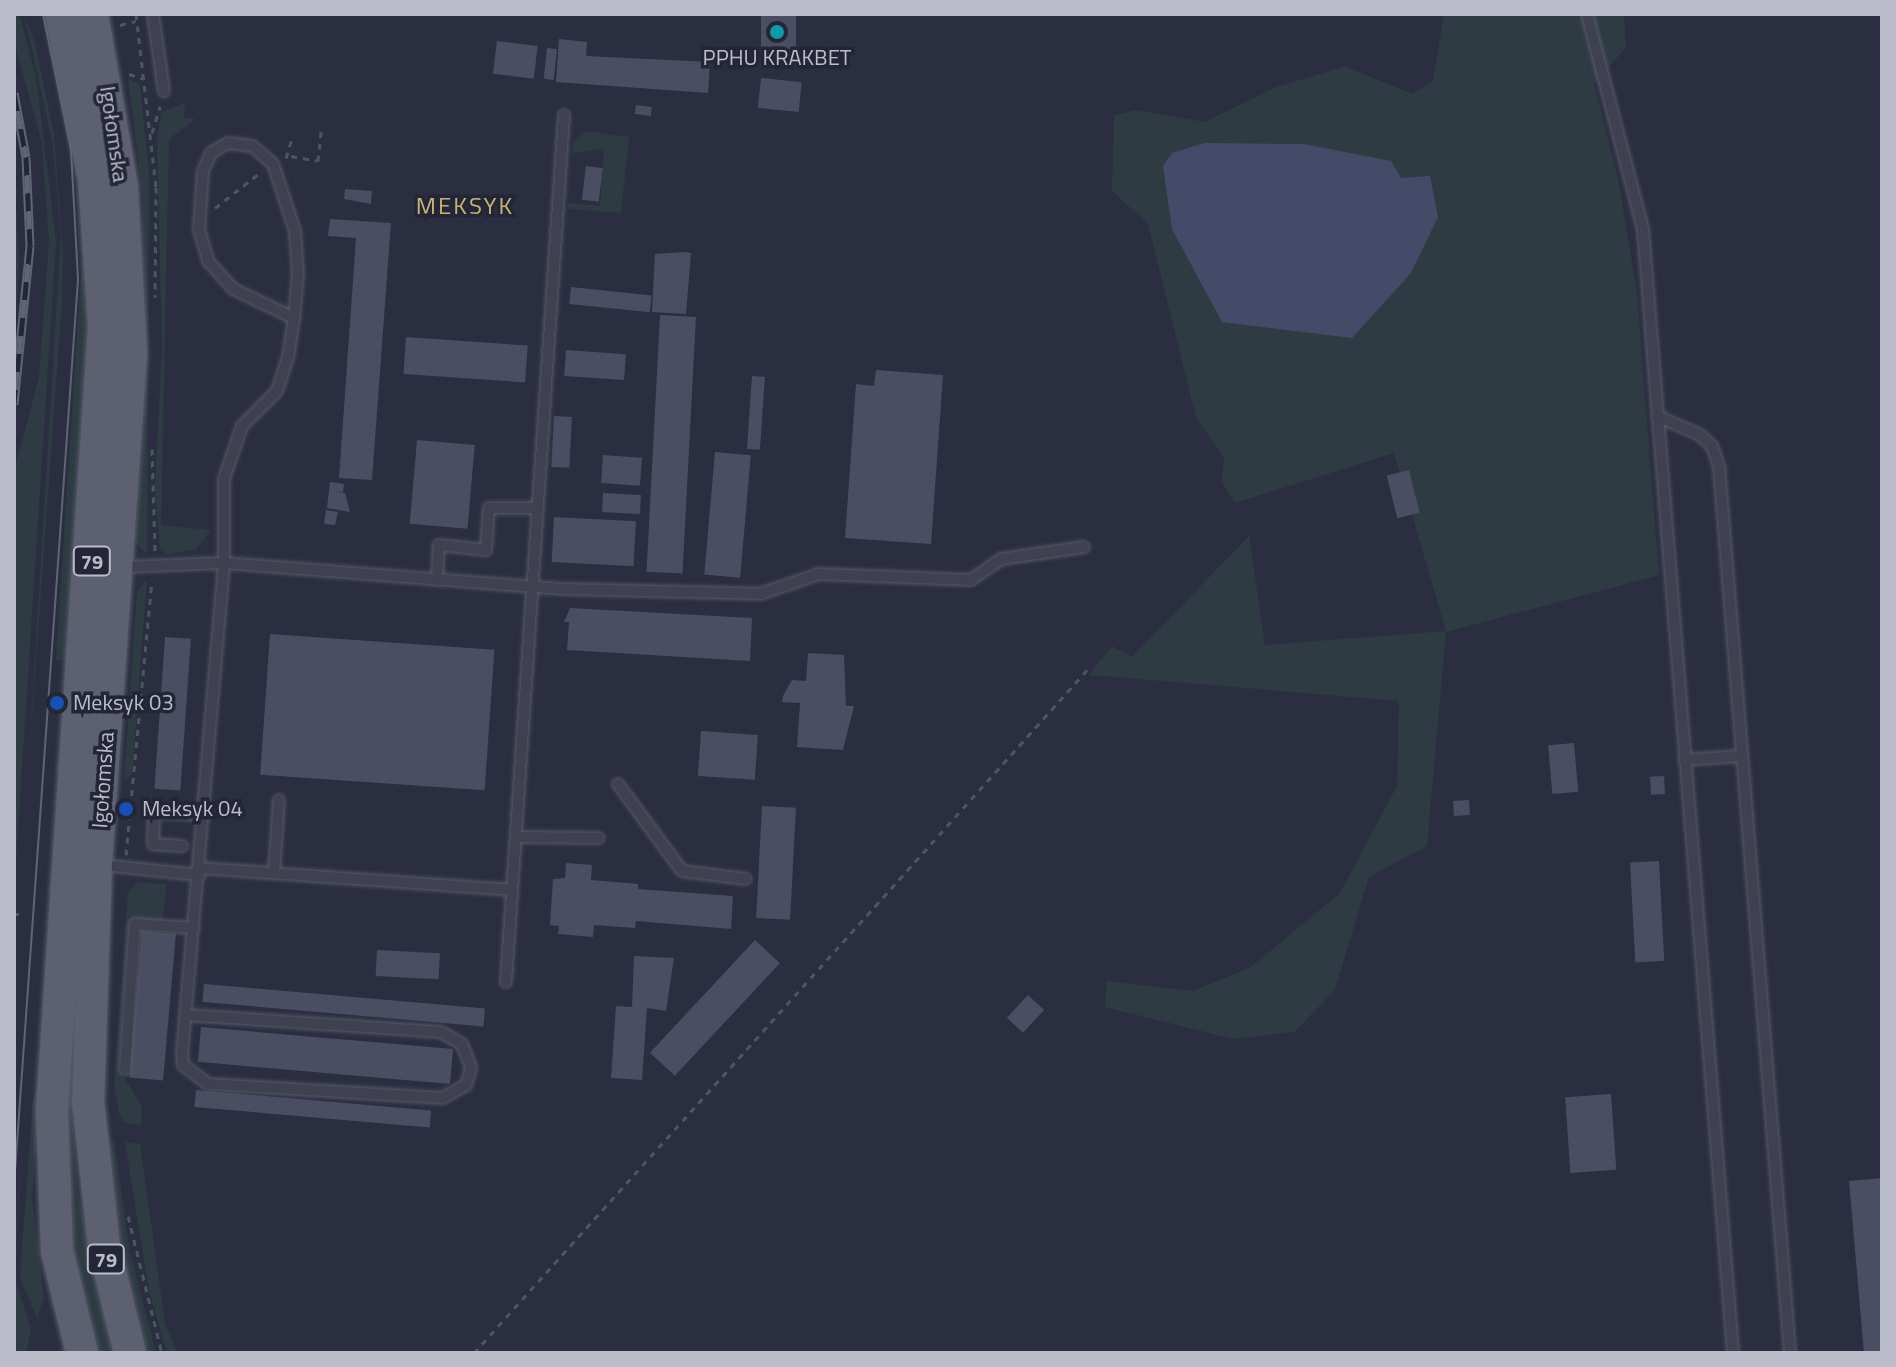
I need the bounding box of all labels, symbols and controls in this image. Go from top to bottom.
marker: PPHU KRAKBET [768,23,786,41]
place label: PPHU KRAKBET [703,45,851,71]
street label: Igołomska [94,84,134,184]
district label: MEKSYK [416,192,514,220]
road number: 79 [72,545,112,577]
place label: Meksyk 03 [73,690,174,716]
marker: Meksyk 03 [48,694,66,712]
street label: Igołomska [86,731,120,829]
place label: Meksyk 04 [142,796,243,822]
marker: Meksyk 04 [117,800,135,818]
road number: 79 [86,1243,126,1275]

